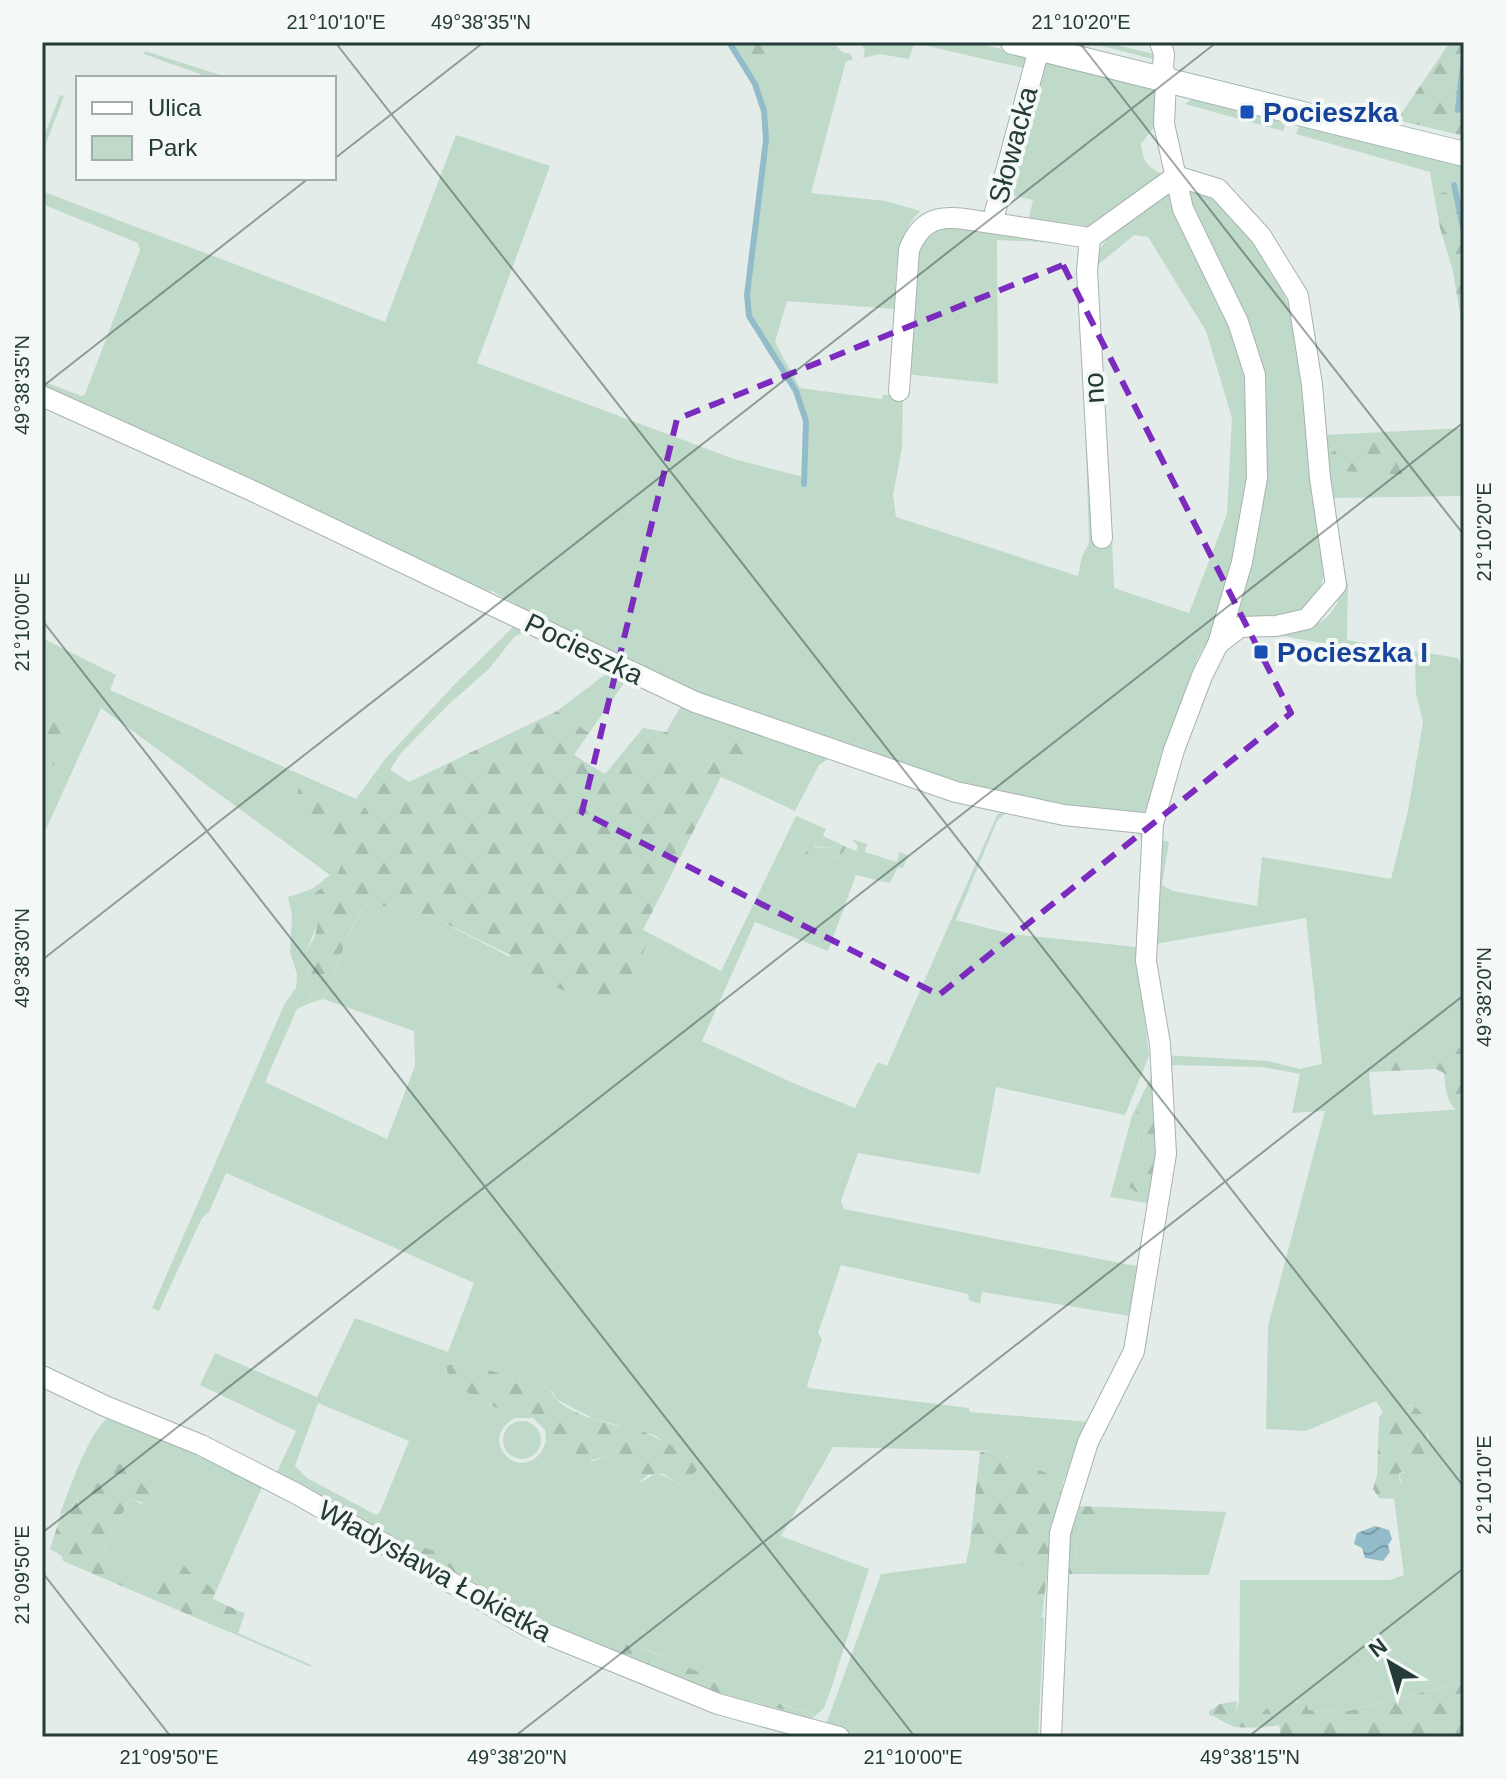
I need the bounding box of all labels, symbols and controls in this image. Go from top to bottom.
text: 21°10'10"E [287,11,386,33]
text: 49°38'35"N [431,11,531,33]
text: 21°10'20"E [1032,11,1131,33]
legend [76,76,336,180]
street label: Słowacka [983,83,1044,207]
text: Ulica [148,94,202,121]
place label: Pocieszka [1263,97,1399,128]
marker: Pocieszka [1238,103,1256,121]
text: Park [148,134,198,161]
text: 49°38'35"N [11,335,33,435]
street label: no [1078,372,1110,404]
text: 21°10'20"E [1473,483,1495,582]
text: 21°10'00"E [11,573,33,672]
street label: Pocieszka [520,607,649,691]
place label: Pocieszka I [1277,637,1428,668]
marker: Pocieszka I [1252,643,1270,661]
text: 49°38'30"N [11,908,33,1008]
text: 49°38'20"N [1473,947,1495,1047]
text: 21°10'10"E [1473,1436,1495,1535]
street label: Władysława Łokietka [313,1494,557,1648]
text: 21°09'50"E [11,1526,33,1625]
north arrow [1350,1623,1430,1703]
text: N [1364,1633,1392,1662]
text: 21°09'50"E [120,1746,219,1768]
text: 49°38'20"N [467,1746,567,1768]
text: 21°10'00"E [864,1746,963,1768]
text: 49°38'15"N [1200,1746,1300,1768]

